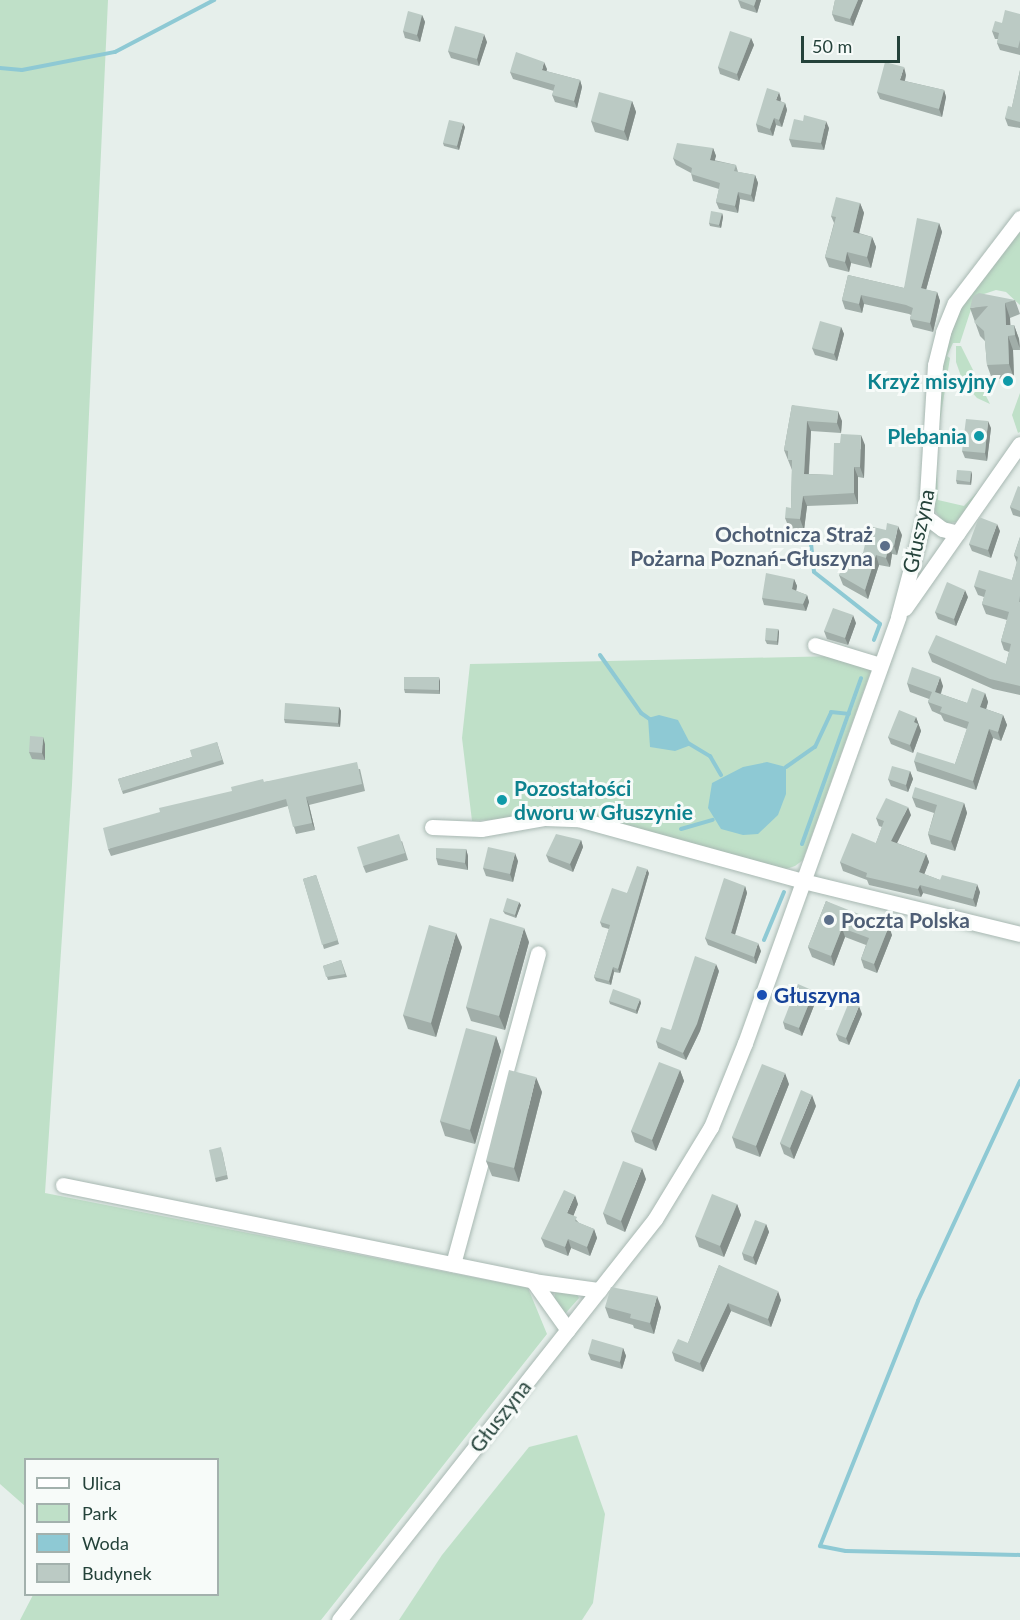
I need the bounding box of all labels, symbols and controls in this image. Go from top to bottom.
scale bar [804,24,903,62]
text: 50 m [812,35,852,57]
place label: Krzyż misyjny [867,368,996,394]
marker: Krzyż misyjny [1001,374,1015,388]
place label: Plebania [887,423,967,449]
marker: Plebania [972,429,986,443]
street label: Głuszyna [897,487,939,575]
place label: Ochotnicza Straż Pożarna Poznań-Głuszyna [630,521,873,571]
marker: Ochotnicza Straż Pożarna Poznań-Głuszyna [878,539,892,553]
place label: Pozostałości dworu w Głuszynie [514,775,694,825]
marker: Pozostałości dworu w Głuszynie [495,793,509,807]
place label: Poczta Polska [841,907,970,933]
marker: Poczta Polska [822,913,836,927]
place label: Głuszyna [774,982,860,1008]
marker: Głuszyna [755,988,769,1002]
street label: Głuszyna [464,1375,536,1457]
legend [24,1458,219,1596]
text: Ulica [82,1472,121,1494]
text: Park [82,1502,117,1524]
text: Woda [82,1532,129,1554]
text: Budynek [82,1562,152,1584]

